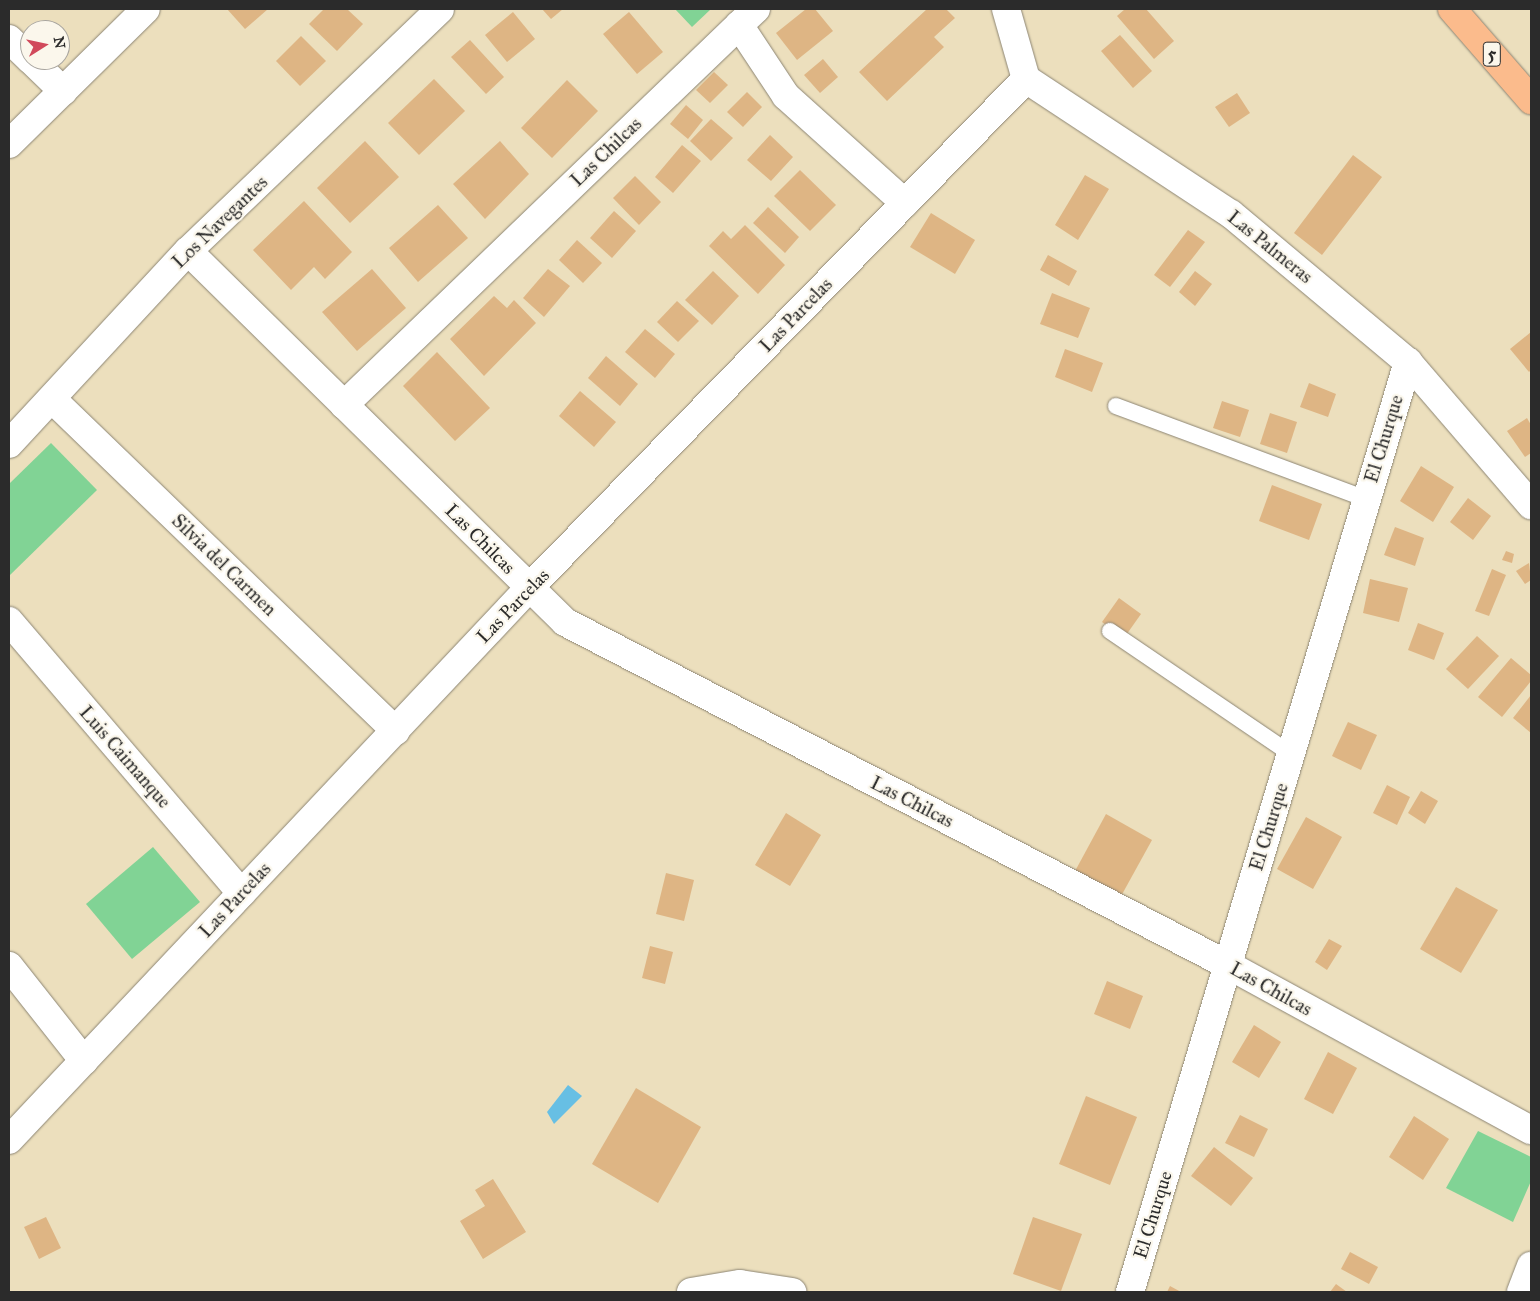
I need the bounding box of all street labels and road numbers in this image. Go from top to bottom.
road number: 5 [1482,39,1502,70]
street label: Las Chilcas [566,113,646,191]
street label: Los Navegantes [168,171,272,273]
street label: Las Palmeras [1223,206,1317,288]
street label: Las Parcelas [755,273,837,357]
street label: El Churque [1360,392,1408,486]
street label: Las Chilcas [440,499,520,579]
street label: Silvia del Carmen [167,509,281,621]
street label: Las Parcelas [472,564,554,648]
street label: Luis Caimanque [74,701,176,813]
street label: Las Chilcas [867,771,957,833]
street label: El Churque [1245,780,1293,874]
street label: Las Parcelas [194,858,276,942]
street label: Las Chilcas [1226,957,1316,1021]
street label: El Churque [1129,1168,1177,1262]

